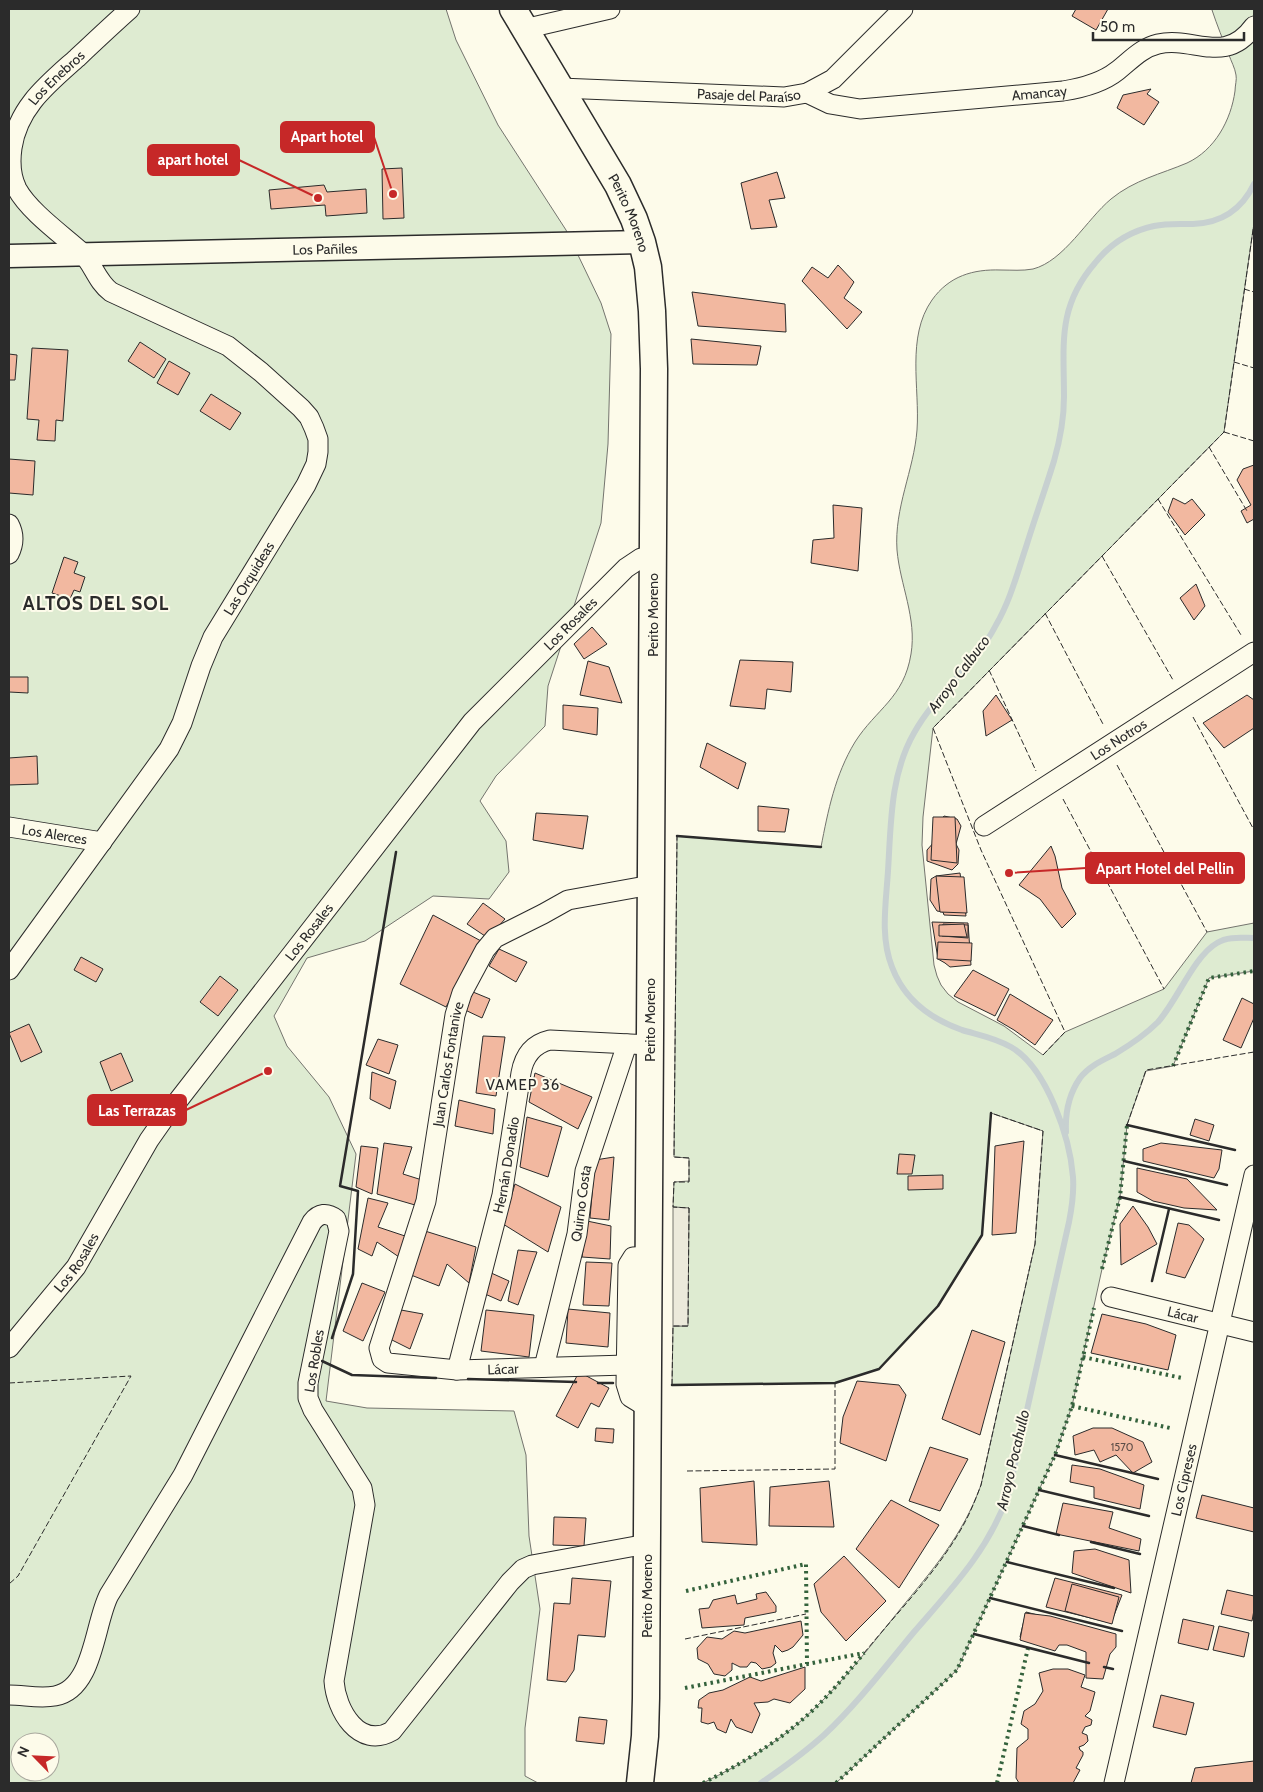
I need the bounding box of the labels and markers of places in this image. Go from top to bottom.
callout: Apart hotel [281,122,374,152]
callout: apart hotel [148,145,239,175]
callout: Apart Hotel del Pellin [1086,853,1244,883]
callout: Las Terrazas [88,1095,186,1125]

